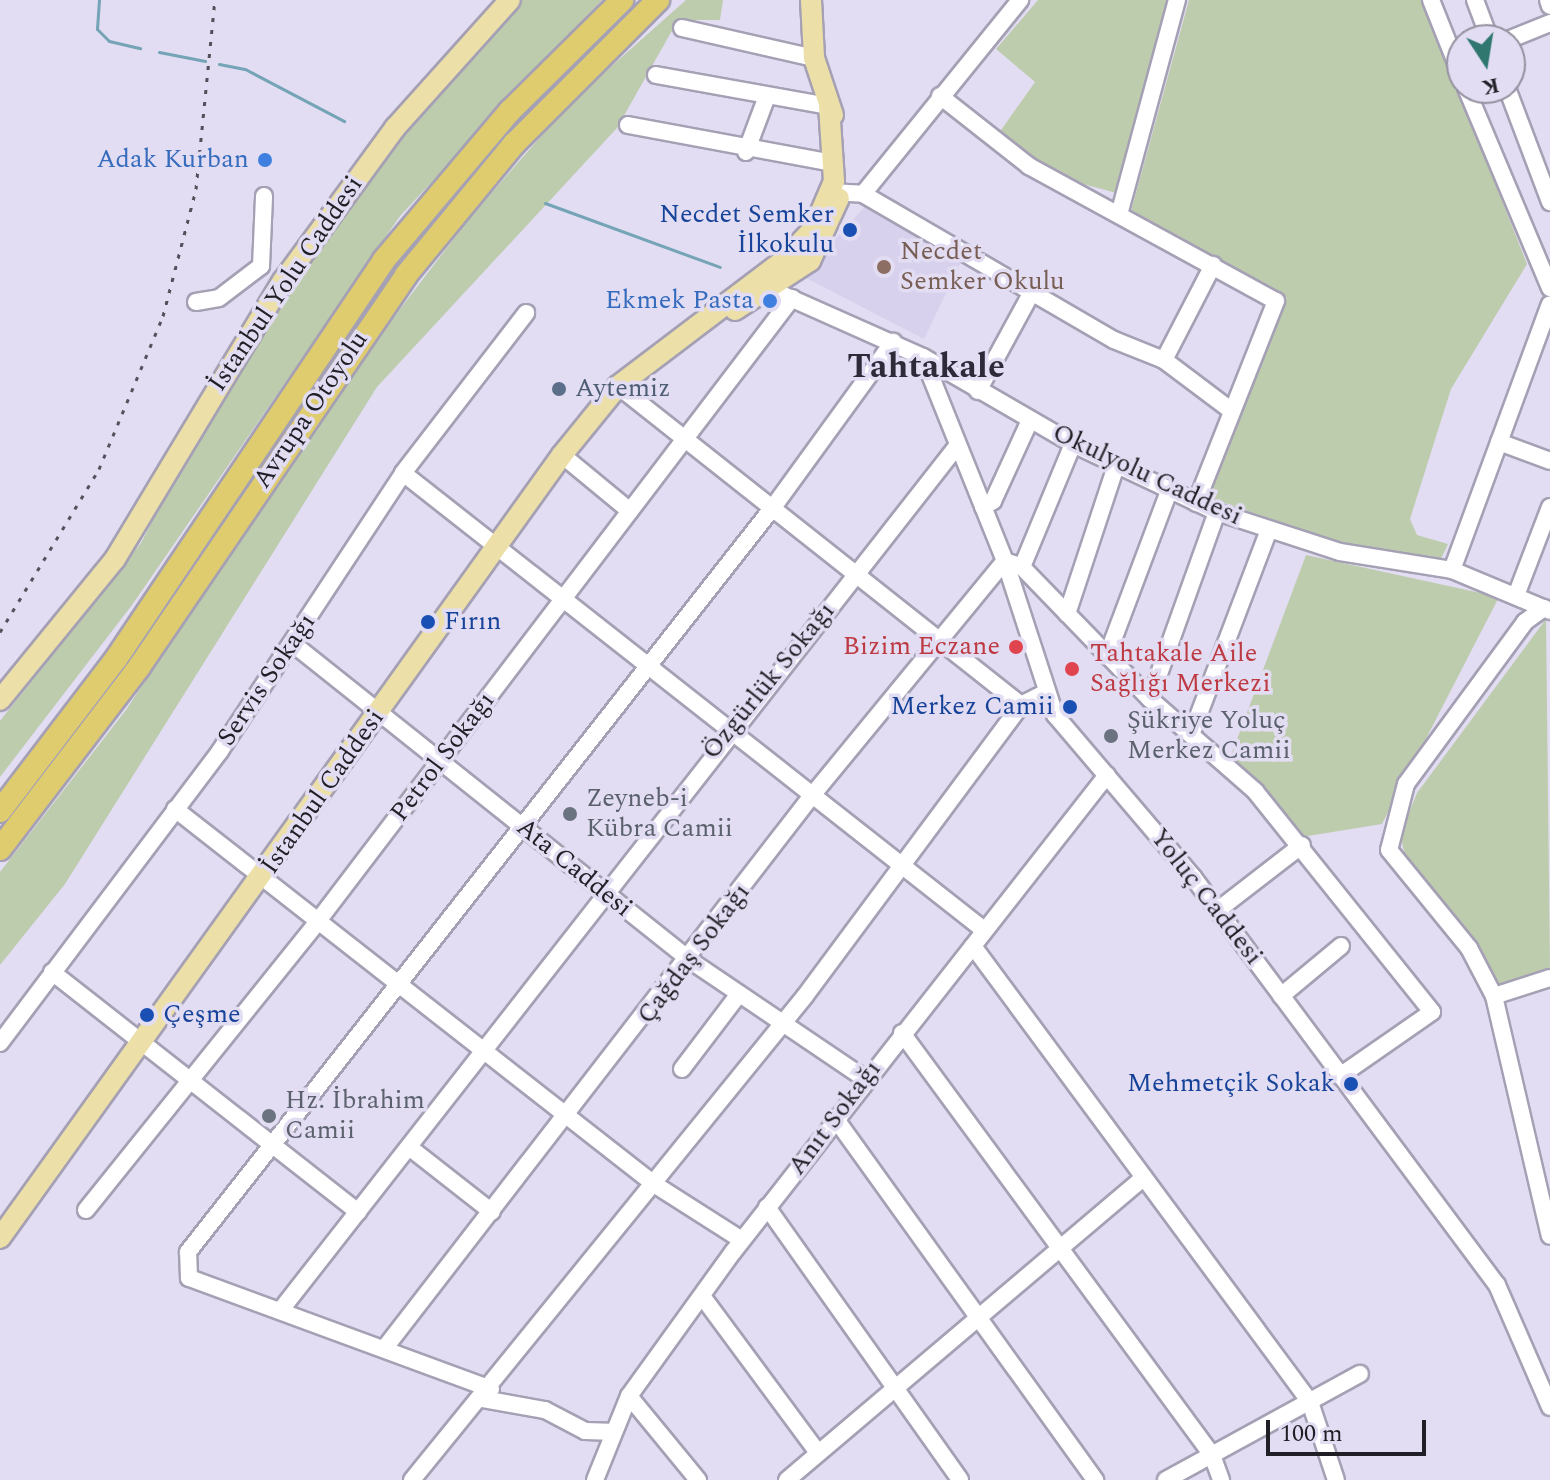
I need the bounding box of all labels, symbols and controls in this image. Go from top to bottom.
north arrow [1446,24,1526,104]
text: K [1479,68,1502,104]
place label: Adak Kurban [97,144,249,176]
marker: Adak Kurban [256,151,274,169]
street label: İstanbul Yolu Caddesi [202,170,370,398]
place label: Necdet Semker İlkokulu [659,199,834,260]
marker: Necdet Semker İlkokulu [841,221,859,239]
place label: Necdet Semker Okulu [900,236,1065,298]
marker: Necdet Semker Okulu [875,258,893,276]
place label: Ekmek Pasta [605,285,754,317]
marker: Ekmek Pasta [761,292,779,310]
street label: Avrupa Otoyolu [247,325,375,495]
district label: Tahtakale [847,348,1005,388]
place label: Aytemiz [575,373,671,405]
marker: Aytemiz [550,380,568,398]
street label: Okulyolu Caddesi [1047,417,1247,533]
street label: Özgürlük Sokağı [696,596,842,766]
place label: Fırın [444,606,501,638]
street label: Servis Sokağı [211,608,323,752]
marker: Fırın [419,613,437,631]
place label: Bizim Eczane [843,631,1000,663]
marker: Bizim Eczane [1007,638,1025,656]
place label: Tahtakale Aile Sağlığı Merkezi [1090,638,1271,700]
marker: Tahtakale Aile Sağlığı Merkezi [1061,658,1083,680]
street label: Petrol Sokağı [384,686,502,828]
place label: Merkez Camii [890,691,1054,723]
marker: Merkez Camii [1061,698,1079,716]
street label: İstanbul Caddesi [255,704,391,880]
place label: Şükriye Yoluç Merkez Camii [1127,705,1291,766]
marker: Şükriye Yoluç Merkez Camii [1102,727,1120,745]
place label: Zeyneb-i Kübra Camii [586,783,733,844]
marker: Zeyneb-i Kübra Camii [561,805,579,823]
street label: Ata Caddesi [510,812,638,924]
street label: Yoluç Caddesi [1143,823,1269,971]
street label: Çağdaş Sokağı [631,878,757,1030]
place label: Çeşme [163,999,241,1031]
marker: Çeşme [138,1006,156,1024]
street label: Anıt Sokağı [782,1054,888,1182]
place label: Mehmetçik Sokak [1127,1068,1335,1100]
marker: Mehmetçik Sokak [1342,1075,1360,1093]
place label: Hz. İbrahim Camii [285,1085,425,1146]
marker: Hz. İbrahim Camii [260,1107,278,1125]
scale bar [1270,1404,1430,1454]
text: 100 m [1280,1416,1343,1452]

